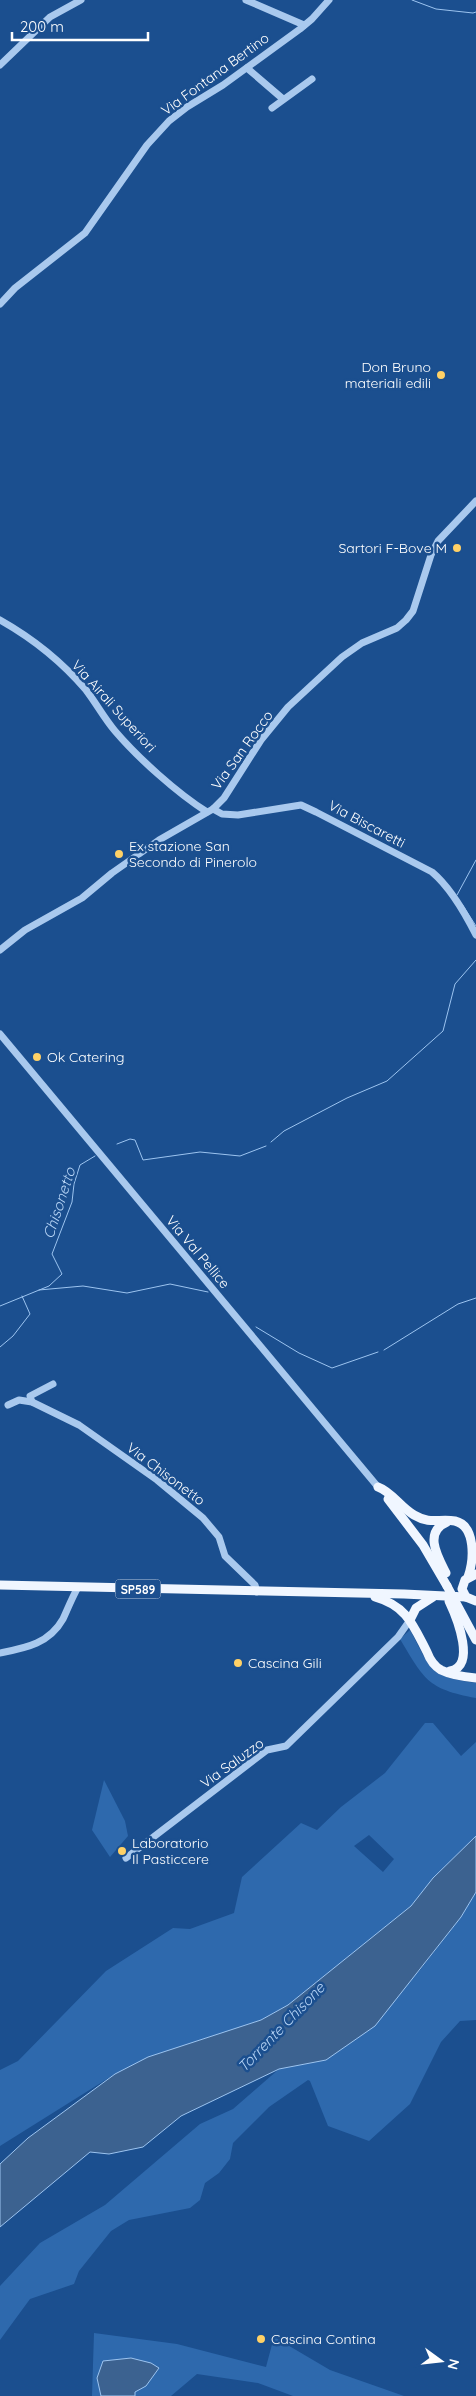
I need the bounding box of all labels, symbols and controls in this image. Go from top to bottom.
scale bar [12,10,149,42]
text: 200 m [20,17,64,36]
street label: Via Fontana Bertino [157,29,273,119]
place label: Don Bruno materiali edili [345,358,431,392]
marker: Don Bruno materiali edili [435,369,447,381]
place label: Sartori F-Bove M [338,539,447,557]
marker: Sartori F-Bove M [451,542,463,554]
street label: Via Airali Superiori [68,656,160,756]
street label: Via San Rocco [207,707,277,793]
street label: Via Biscaretti [325,796,409,852]
place label: Ex stazione San Secondo di Pinerolo [129,837,257,871]
marker: Ex stazione San Secondo di Pinerolo [113,848,125,860]
place label: Ok Catering [47,1048,124,1066]
marker: Ok Catering [31,1051,43,1063]
water label: Chisonetto [39,1164,80,1241]
street label: Via Val Pellice [162,1212,234,1292]
street label: Via Chisonetto [123,1439,209,1509]
road number: SP589 [116,1580,160,1598]
place label: Cascina Gili [248,1654,322,1672]
marker: Cascina Gili [232,1657,244,1669]
street label: Via Saluzzo [197,1734,267,1792]
place label: Laboratorio Il Pasticcere [132,1834,209,1868]
marker: Laboratorio Il Pasticcere [116,1845,128,1857]
water label: Torrente Chisone [234,1978,329,2076]
place label: Cascina Contina [271,2330,376,2348]
marker: Cascina Contina [255,2333,267,2345]
north arrow [416,2336,466,2386]
text: N [444,2357,464,2372]

